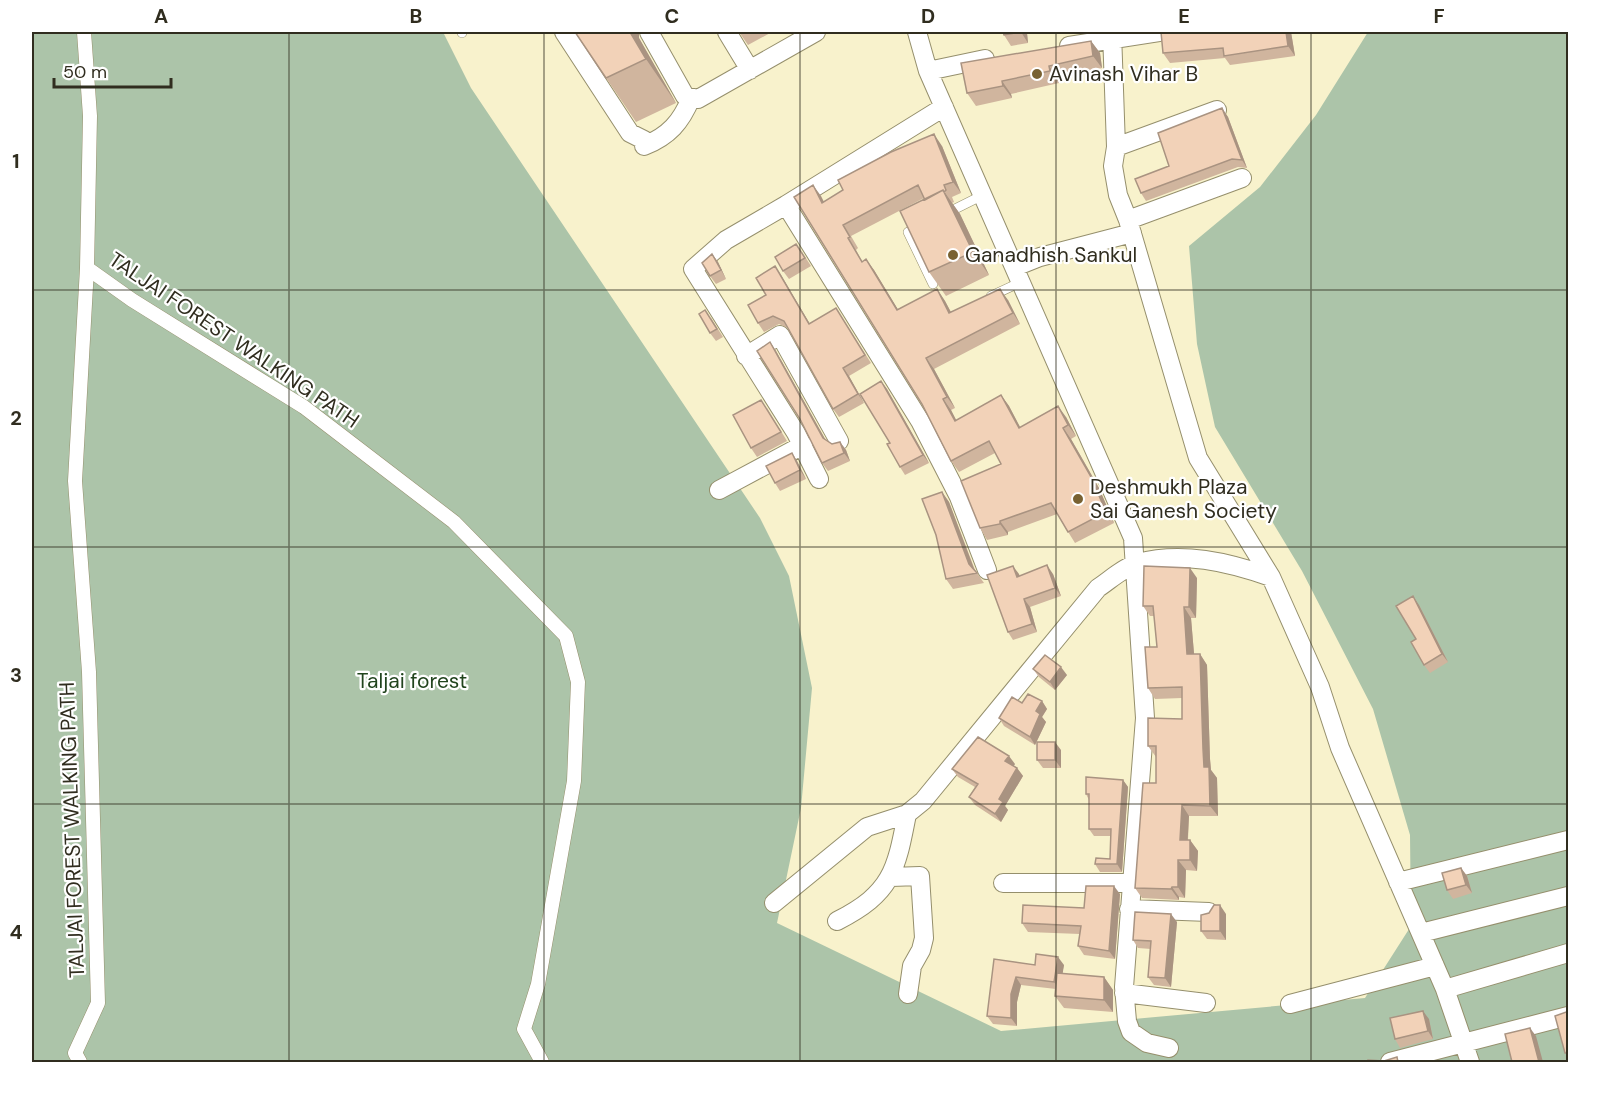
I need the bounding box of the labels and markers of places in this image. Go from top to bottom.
place label: Avinash Vihar B [1049,60,1198,88]
marker: Avinash Vihar B [1030,67,1044,81]
place label: Ganadhish Sankul [965,241,1137,269]
marker: Ganadhish Sankul [946,248,960,262]
place label: Deshmukh Plaza Sai Ganesh Society [1090,473,1277,525]
marker: Deshmukh Plaza Sai Ganesh Society [1071,492,1085,506]

